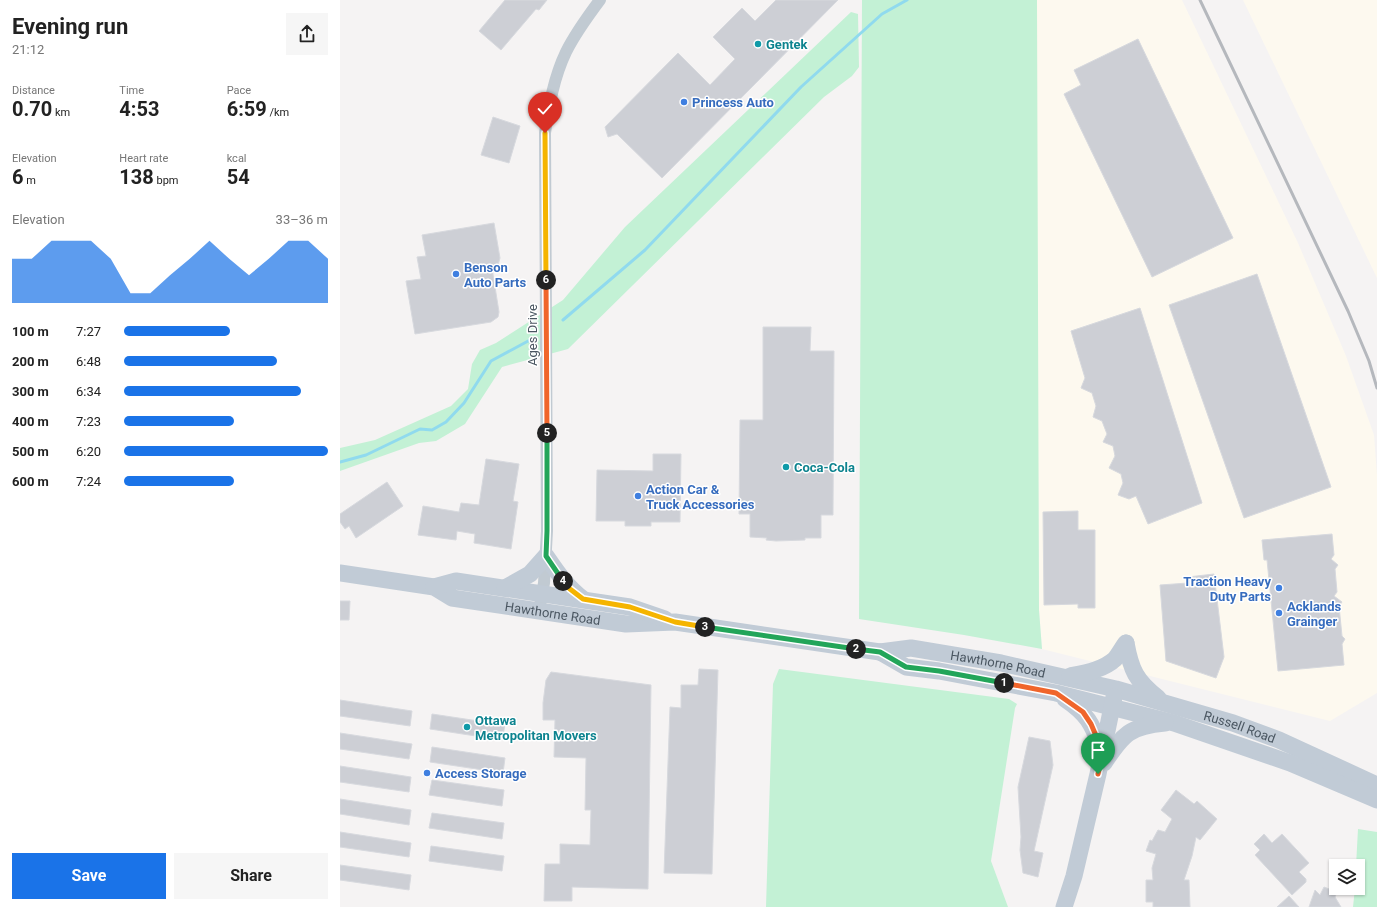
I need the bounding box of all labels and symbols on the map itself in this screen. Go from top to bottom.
place label: Gentek [766,37,809,52]
marker: Gentek [753,39,763,49]
pin [528,92,562,133]
place label: Princess Auto [692,95,774,110]
marker: Princess Auto [679,97,689,107]
place label: Benson Auto Parts [464,260,526,290]
marker: Benson Auto Parts [451,269,461,279]
pin: 6 [536,270,556,290]
street label: Ages Drive [525,304,540,366]
pin: 5 [537,423,557,443]
place label: Coca-Cola [794,460,855,475]
marker: Coca-Cola [781,462,791,472]
place label: Action Car & Truck Accessories [646,482,755,512]
marker: Action Car & Truck Accessories [633,491,643,501]
pin: 4 [553,571,573,591]
place label: Traction Heavy Duty Parts [1183,574,1271,604]
marker: Traction Heavy Duty Parts [1274,583,1284,593]
street label: Hawthorne Road [504,599,602,628]
place label: Acklands Grainger [1287,599,1341,629]
marker: Acklands Grainger [1274,608,1284,618]
pin: 3 [695,617,715,637]
pin: 2 [846,639,866,659]
street label: Hawthorne Road [949,648,1047,681]
pin: 1 [994,673,1014,693]
street label: Russell Road [1202,708,1278,746]
place label: Ottawa Metropolitan Movers [475,713,597,743]
marker: Ottawa Metropolitan Movers [462,722,472,732]
pin [1081,733,1115,774]
place label: Access Storage [435,766,526,781]
marker: Access Storage [422,768,432,778]

